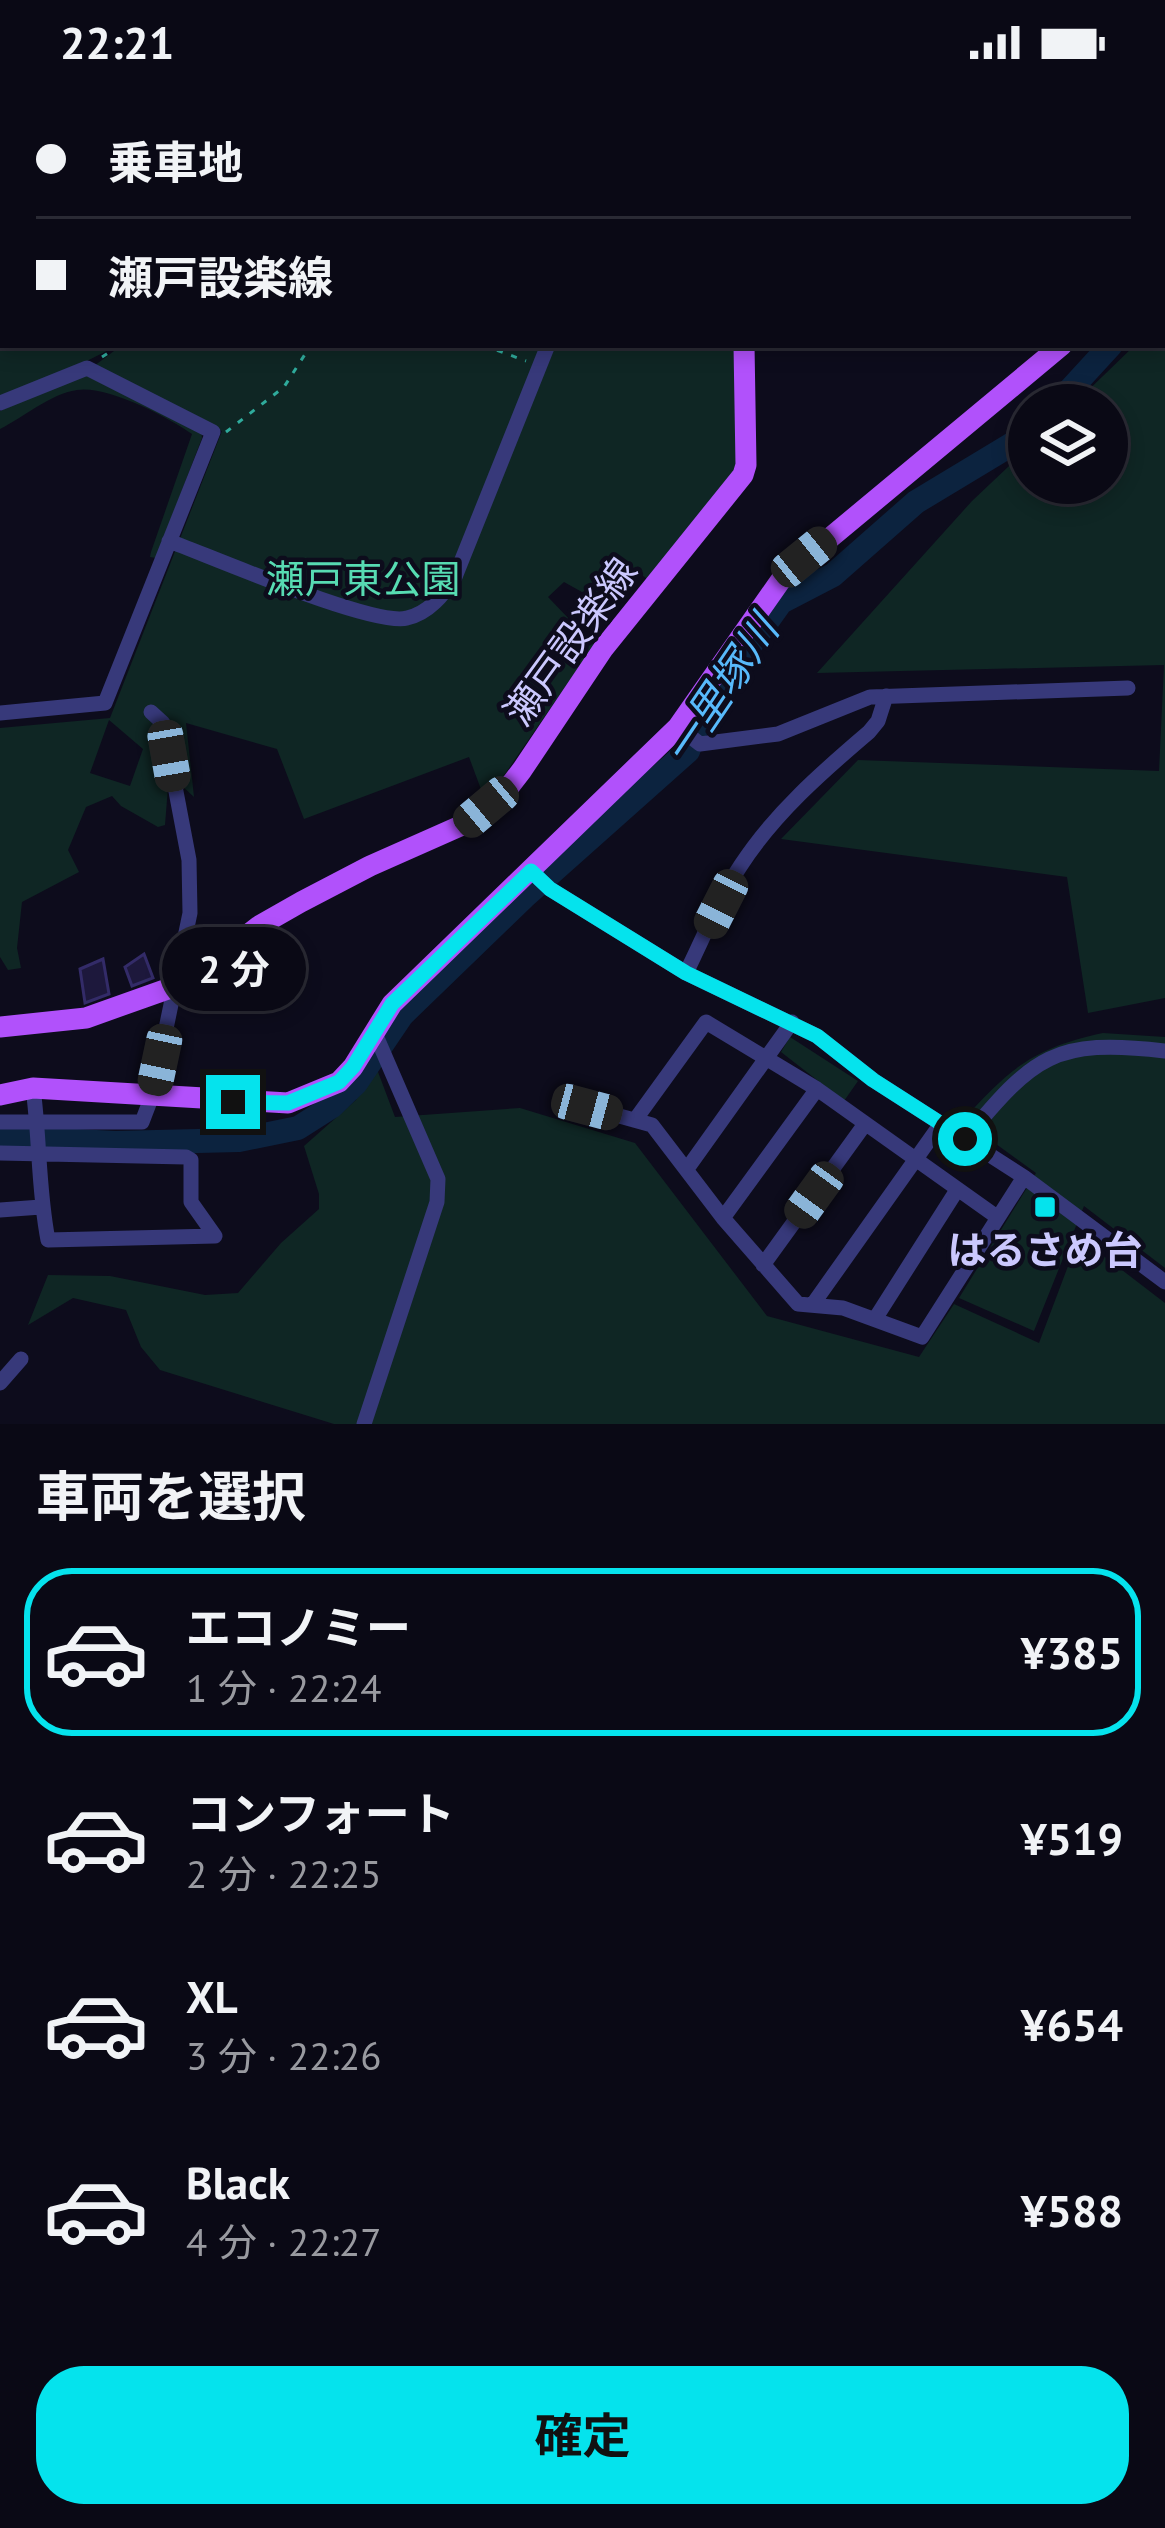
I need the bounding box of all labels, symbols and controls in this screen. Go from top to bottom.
text: 22:21 [60,13,174,71]
text: 乗車地 [108,133,243,191]
text: 瀬戸設楽線 [108,248,333,306]
map controls [1008,384,1128,504]
button: layers [1008,384,1128,504]
car [765,520,843,594]
street label: 瀬戸設楽線 [492,547,648,735]
park label: 瀬戸東公園 [265,553,461,604]
water label: 一里塚川 [650,602,792,775]
car [145,717,193,795]
car [447,770,525,844]
car [689,864,753,944]
callout: 2 分 [161,928,305,1012]
text: 2 分 [199,943,269,994]
car [135,1021,185,1099]
route end [206,1075,260,1129]
car [548,1080,626,1134]
route start [938,1112,992,1166]
car [778,1155,850,1235]
marker: はるさめ台 [1032,1194,1058,1220]
place label: はるさめ台 [947,1224,1143,1275]
text: 車両を選択 [36,1461,306,1531]
icon: car [42,1598,150,1706]
text: エコノミー [186,1598,411,1656]
text: ¥385 [1021,1623,1123,1681]
text: 1 分 · 22:24 [186,1662,381,1713]
icon: car [42,1784,150,1892]
text: コンフォート [186,1784,455,1842]
text: ¥519 [1021,1809,1123,1867]
text: 2 分 · 22:25 [186,1848,381,1899]
text: XL [186,1967,238,2025]
icon: car [42,1970,150,2078]
text: ¥654 [1021,1995,1123,2053]
text: 3 分 · 22:26 [186,2030,381,2081]
text: Black [186,2153,290,2211]
icon: car [42,2156,150,2264]
text: ¥588 [1021,2181,1123,2239]
text: 4 分 · 22:27 [186,2216,381,2267]
button: 確定 [36,2366,1129,2504]

